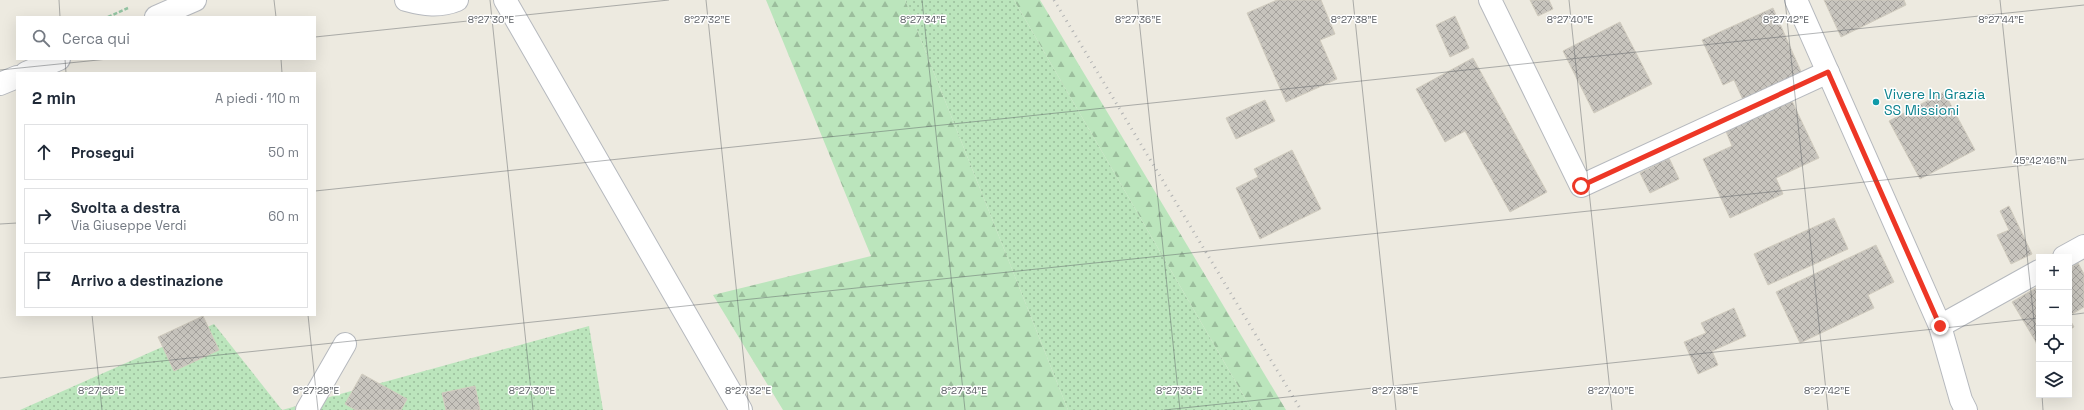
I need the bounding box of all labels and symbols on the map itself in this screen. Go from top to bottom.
text: 8°27'30"E [468,13,515,26]
text: 8°27'32"E [684,13,730,26]
text: 8°27'34"E [900,13,946,26]
text: 8°27'36"E [1115,13,1161,26]
text: 8°27'38"E [1331,13,1378,26]
text: 8°27'40"E [1547,13,1593,26]
text: 8°27'42"E [1763,13,1809,26]
text: 8°27'44"E [1978,13,2024,26]
place label: Vivere In Grazia SS Missioni [1884,85,1985,119]
marker: Vivere In Grazia SS Missioni [1871,97,1881,107]
text: 45°42'46"N [2013,154,2067,167]
route start [1572,177,1590,195]
route end [1931,317,1949,335]
text: 8°27'26"E [78,384,124,397]
text: 8°27'28"E [293,384,340,397]
text: 8°27'30"E [509,384,556,397]
text: 8°27'32"E [725,384,771,397]
text: 8°27'34"E [941,384,987,397]
text: 8°27'36"E [1156,384,1202,397]
text: 8°27'38"E [1372,384,1419,397]
text: 8°27'40"E [1588,384,1634,397]
text: 8°27'42"E [1804,384,1850,397]

